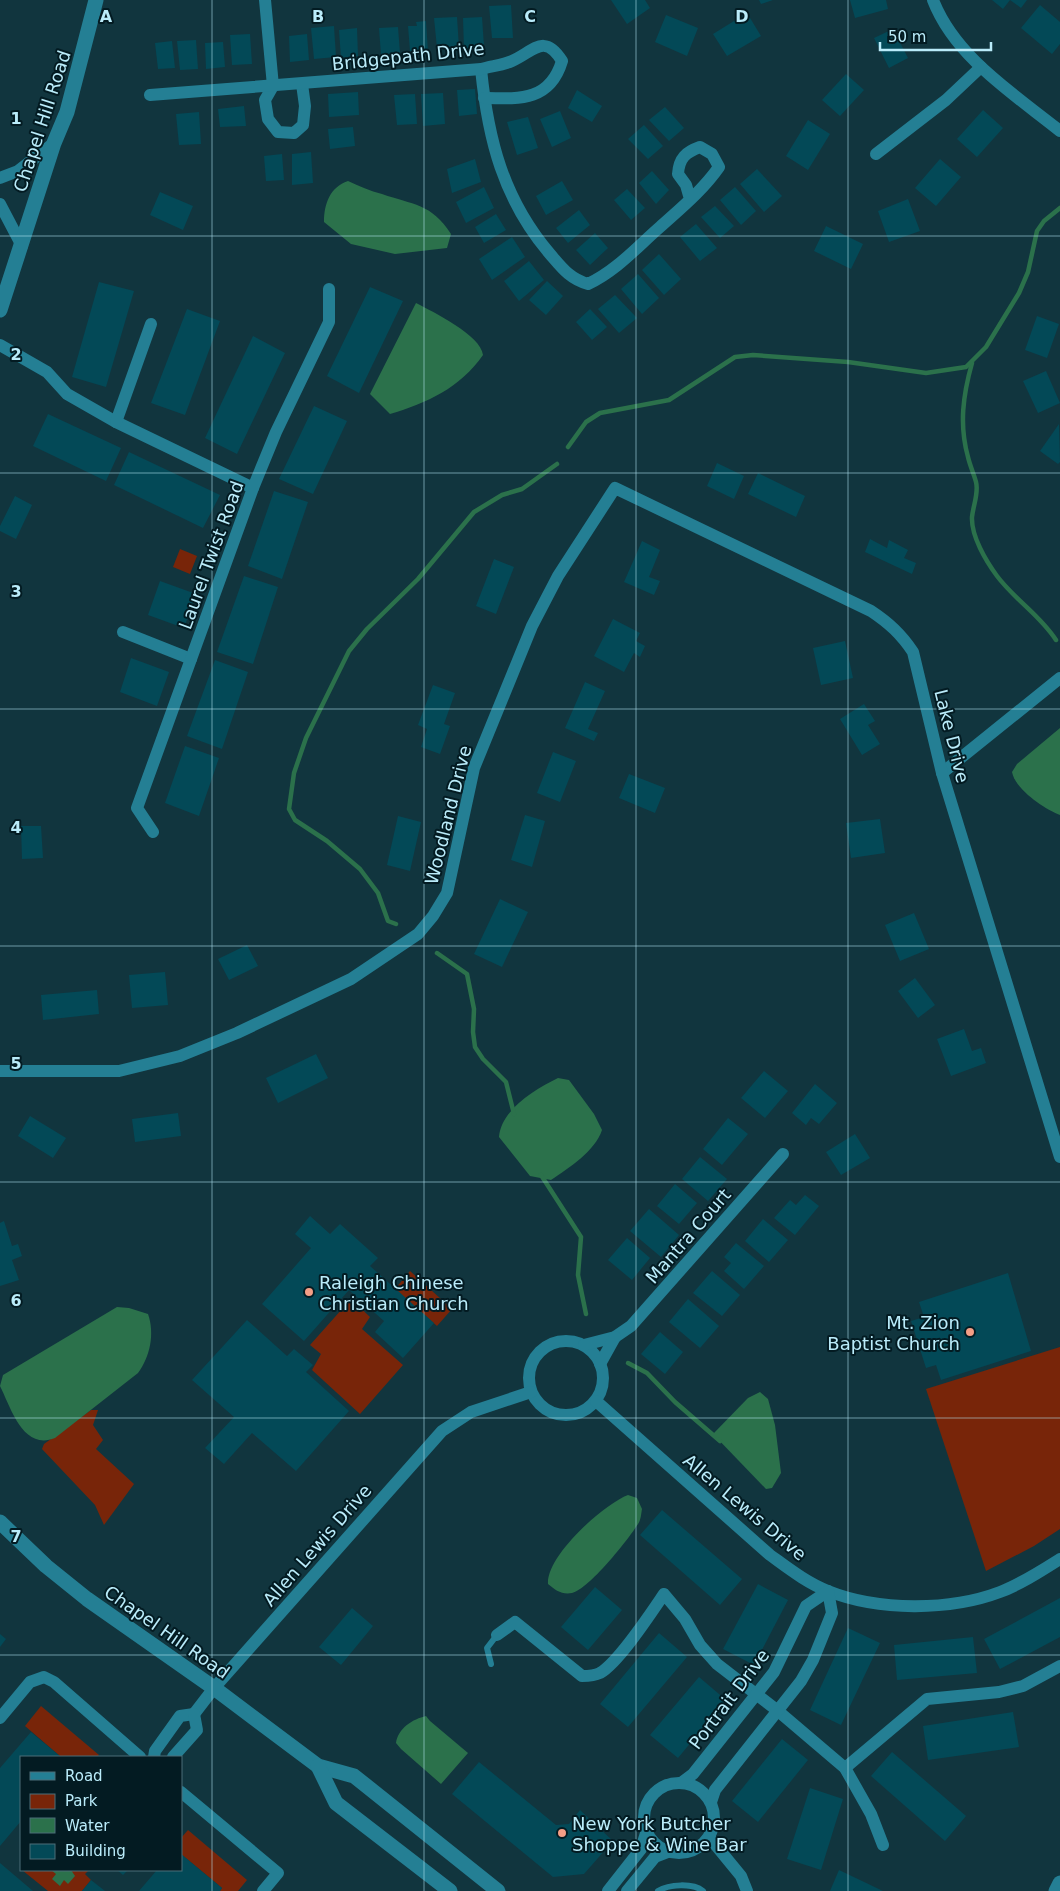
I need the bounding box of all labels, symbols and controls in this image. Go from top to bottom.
text: A [100,7,113,26]
text: B [312,7,324,26]
text: C [524,7,536,26]
text: D [735,7,749,26]
scale bar [880,20,991,52]
text: 50 m [888,28,926,46]
street label: Bridgepath Drive [331,38,485,74]
street label: Chapel Hill Road [9,48,75,194]
text: 1 [10,109,22,128]
text: 2 [10,345,22,364]
street label: Laurel Twist Road [174,478,248,632]
text: 3 [10,582,22,601]
street label: Lake Drive [930,687,974,785]
street label: Woodland Drive [421,743,475,887]
text: 4 [10,818,22,837]
text: 5 [10,1054,22,1073]
street label: Mantra Court [641,1184,735,1288]
place label: Raleigh Chinese Christian Church [319,1272,469,1314]
marker: Raleigh Chinese Christian Church [303,1286,315,1298]
text: 6 [10,1291,22,1310]
place label: Mt. Zion Baptist Church [827,1312,960,1354]
marker: Mt. Zion Baptist Church [964,1326,976,1338]
street label: Allen Lewis Drive [679,1449,811,1565]
street label: Allen Lewis Drive [259,1480,375,1610]
text: 7 [10,1527,22,1546]
street label: Chapel Hill Road [101,1581,233,1683]
street label: Portrait Drive [685,1645,773,1753]
legend [20,1756,182,1871]
text: Road [65,1767,103,1785]
text: Park [65,1792,98,1810]
place label: New York Butcher Shoppe & Wine Bar [572,1813,747,1855]
text: Water [65,1817,110,1835]
marker: New York Butcher Shoppe & Wine Bar [556,1827,568,1839]
text: Building [65,1842,126,1860]

